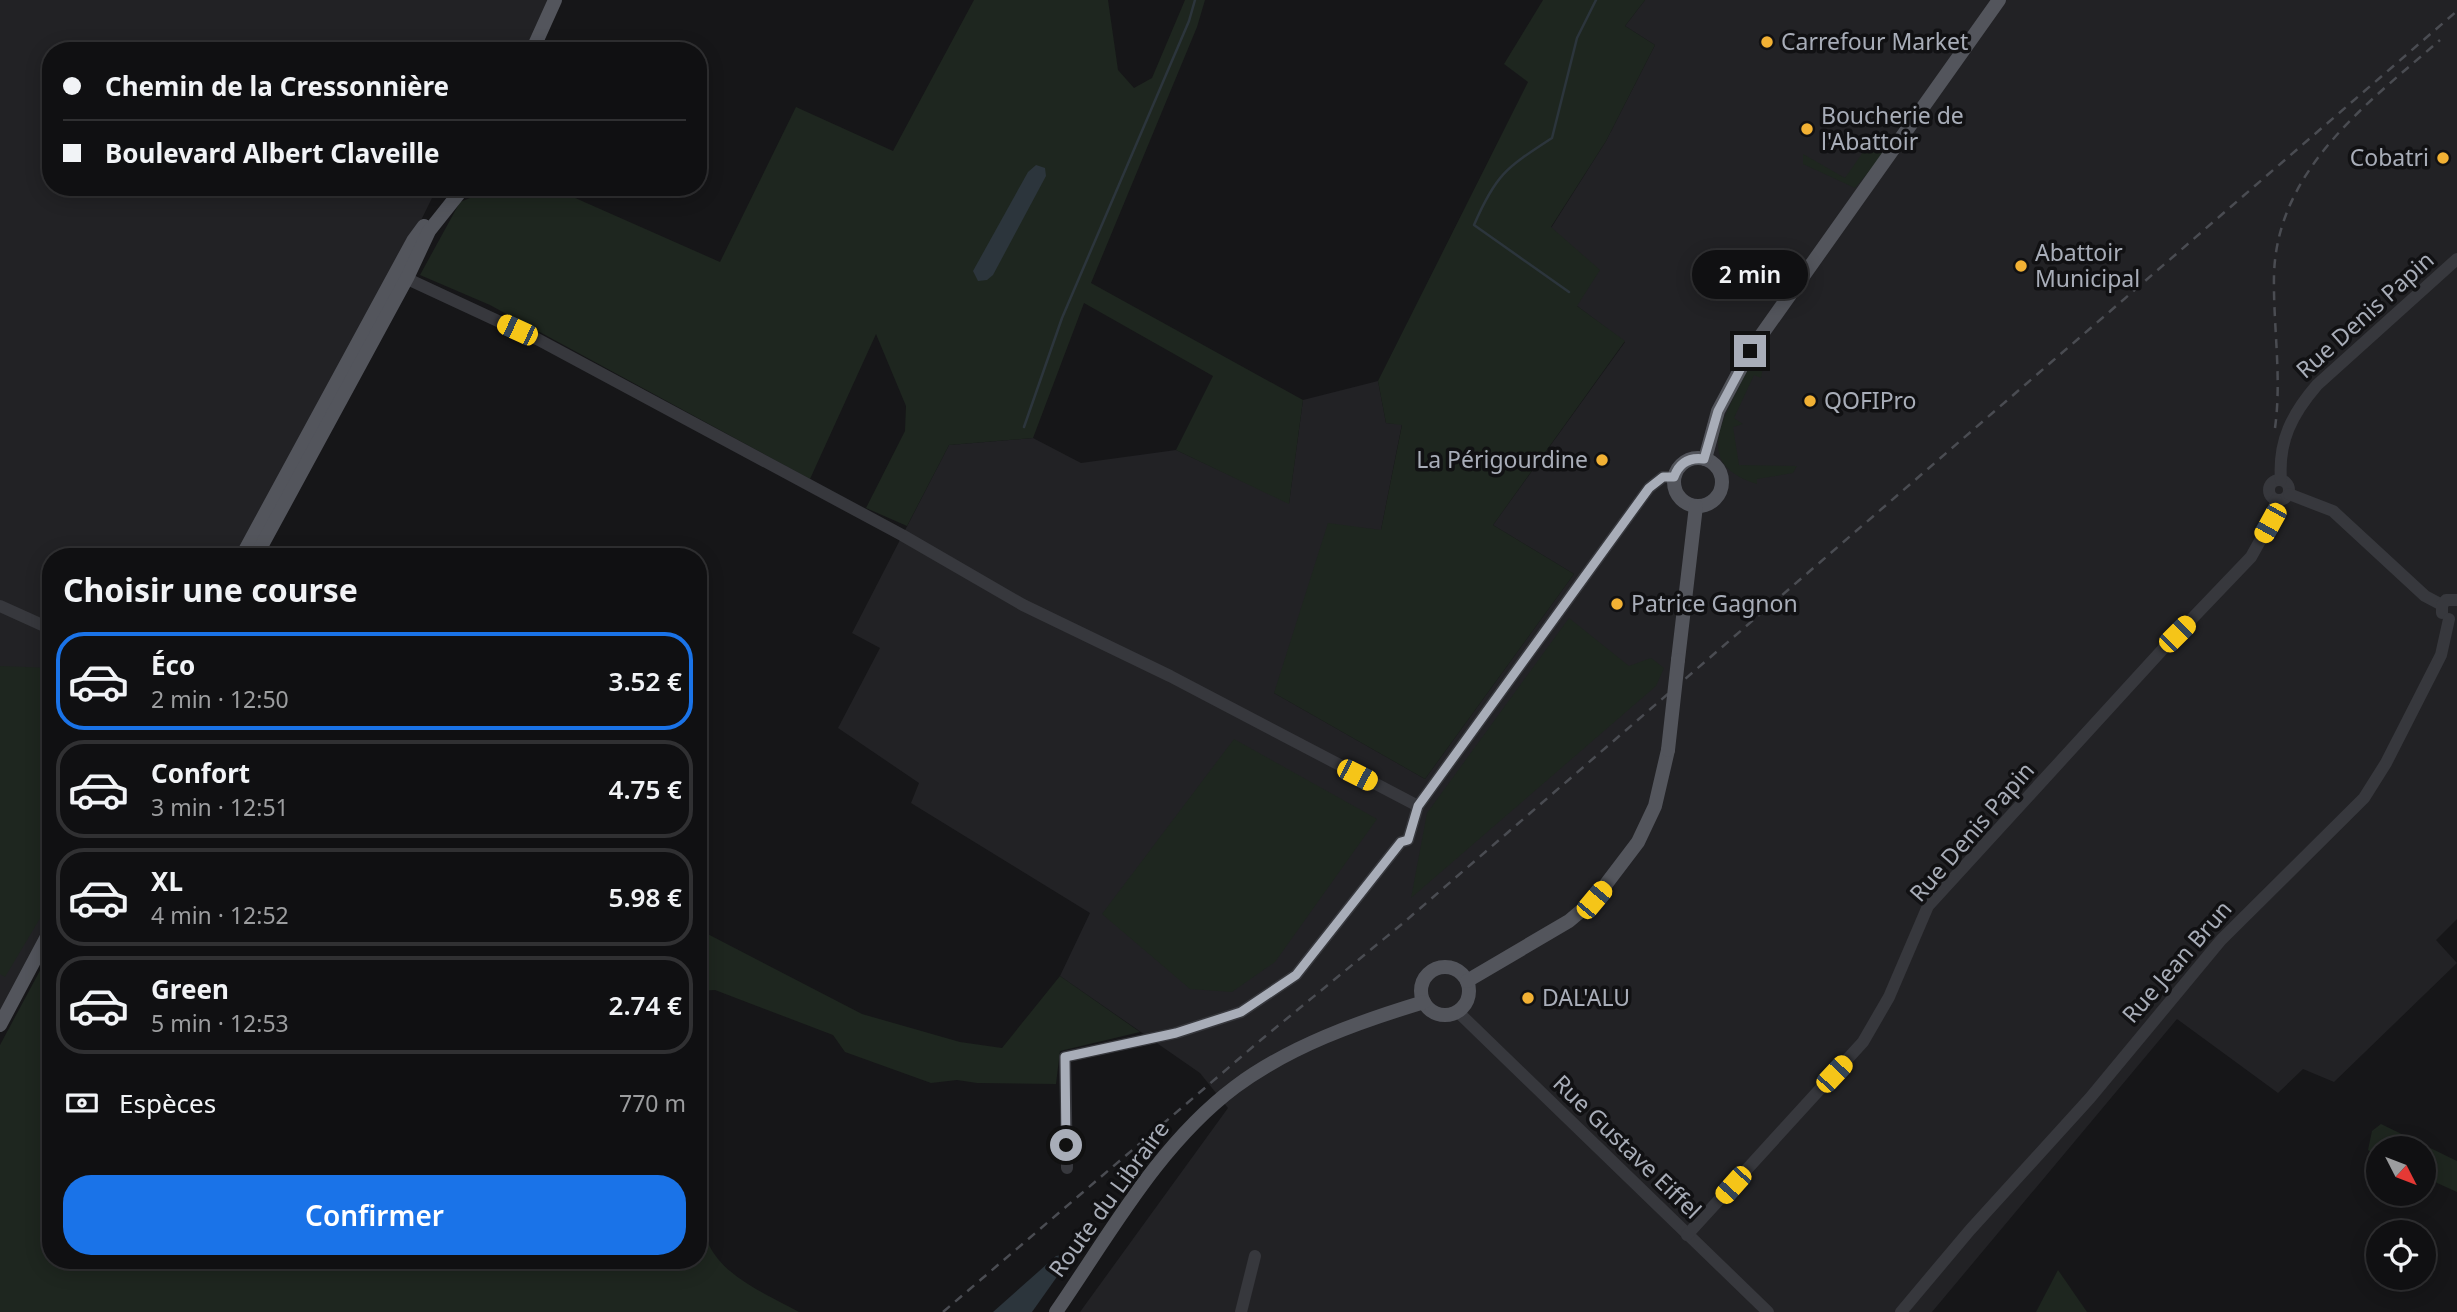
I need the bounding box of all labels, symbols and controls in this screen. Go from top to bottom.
place label: Carrefour Market [1781,25,1968,57]
marker: Carrefour Market [1759,34,1775,50]
text: Chemin de la Cressonnière [105,68,449,104]
place label: Boucherie de l'Abattoir [1821,99,1964,157]
marker: Boucherie de l'Abattoir [1799,121,1815,137]
text: Boulevard Albert Claveille [105,135,439,171]
place label: Cobatri [2350,141,2429,173]
marker: Cobatri [2435,150,2451,166]
place label: Abattoir Municipal [2035,236,2140,294]
street label: Rue Denis Papin [2288,244,2440,385]
callout: 2 min [1692,250,1808,298]
text: 2 min [1719,258,1781,290]
marker: Abattoir Municipal [2013,258,2029,274]
car [494,312,541,348]
route end [1734,335,1766,367]
place label: QOFIPro [1824,384,1917,416]
marker: QOFIPro [1802,393,1818,409]
place label: La Périgourdine [1416,443,1588,475]
marker: La Périgourdine [1594,452,1610,468]
car [2251,500,2290,546]
text: Choisir une course [63,568,358,611]
place label: Patrice Gagnon [1631,587,1798,619]
marker: Patrice Gagnon [1609,596,1625,612]
car [2155,612,2200,656]
text: Éco [151,647,195,683]
icon: car [67,650,130,713]
text: 3.52 € [609,663,682,699]
text: 2 min · 12:50 [151,683,289,715]
text: Confort [151,755,250,791]
street label: Rue Denis Papin [1902,755,2041,908]
car [1334,756,1381,794]
icon: car [67,758,130,821]
text: 4.75 € [609,771,682,807]
text: 3 min · 12:51 [151,791,289,823]
text: XL [151,863,183,899]
icon: car [67,866,130,929]
car [1573,877,1616,923]
text: 5.98 € [609,879,682,915]
street label: Rue Jean Brun [2114,893,2238,1029]
text: 4 min · 12:52 [151,899,289,931]
text: Green [151,971,229,1007]
icon: car [67,974,130,1037]
place label: DAL'ALU [1542,981,1630,1013]
text: 2.74 € [609,987,682,1023]
marker: DAL'ALU [1520,990,1536,1006]
text: 5 min · 12:53 [151,1007,289,1039]
car [1812,1051,1857,1097]
street label: Rue Gustave Eiffel [1547,1067,1709,1225]
icon: cash [63,1084,101,1122]
text: Espèces [119,1085,216,1121]
text: 770 m [619,1087,686,1119]
street label: Route du Libraire [1041,1114,1176,1283]
route start [1050,1129,1082,1161]
north arrow [2366,1136,2436,1206]
map controls [2366,1136,2436,1290]
car [1712,1162,1755,1208]
button: Confirmer [63,1175,686,1255]
button: locate [2366,1220,2436,1290]

